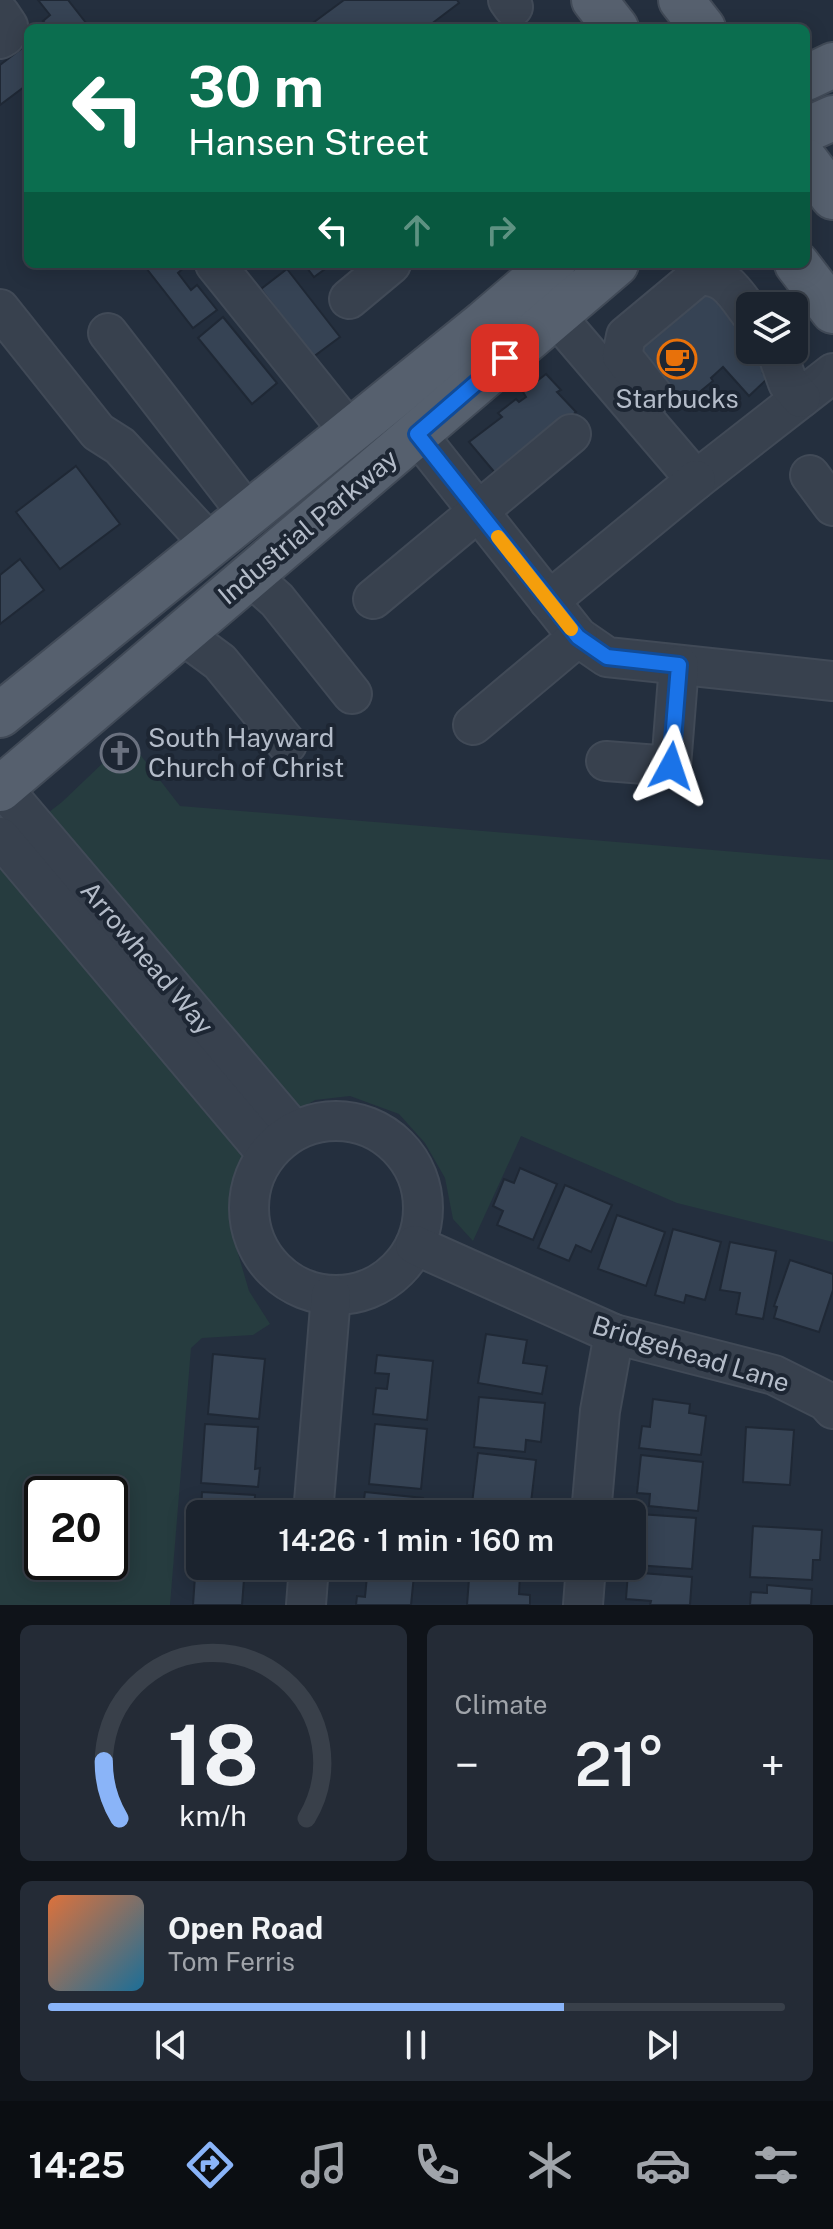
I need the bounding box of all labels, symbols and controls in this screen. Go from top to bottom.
text: 30 m [188,54,324,120]
icon: left [56,56,160,160]
text: Hansen Street [188,121,429,163]
icon: left [311,208,355,252]
icon: ahead [395,208,439,252]
icon: right [479,208,523,252]
map controls [736,292,808,364]
button: layers [736,292,808,364]
pin [471,324,539,392]
icon: arrive [483,336,527,380]
cafe icon: Starbucks [656,338,698,380]
place label: Starbucks [615,383,739,414]
street label: Industrial Parkway [212,442,404,611]
place label: South Hayward Church of Christ [148,722,344,783]
position arrow [629,724,713,808]
church icon: South Hayward Church of Christ [99,732,141,774]
street label: Arrowhead Way [74,875,220,1040]
street label: Bridgehead Lane [589,1309,793,1398]
speed limit sign: 20 [24,1476,128,1580]
text: 14:26 · 1 min · 160 m [278,1522,554,1558]
text: Climate [455,1689,548,1720]
text: 18 [168,1706,259,1804]
text: 21° [575,1729,665,1800]
text: − [455,1739,479,1791]
text: + [761,1739,785,1791]
text: km/h [180,1799,247,1832]
text: Open Road [168,1910,323,1946]
text: Tom Ferris [168,1946,295,1977]
icon: previous [149,2023,193,2067]
icon: pause [394,2023,438,2067]
icon: next [640,2023,684,2067]
icon: directions [182,2137,238,2193]
icon: music [296,2137,352,2193]
icon: phone [409,2137,465,2193]
icon: climate [522,2137,578,2193]
icon: car [635,2137,691,2193]
icon: filters [748,2137,804,2193]
text: 14:25 [29,2144,125,2186]

